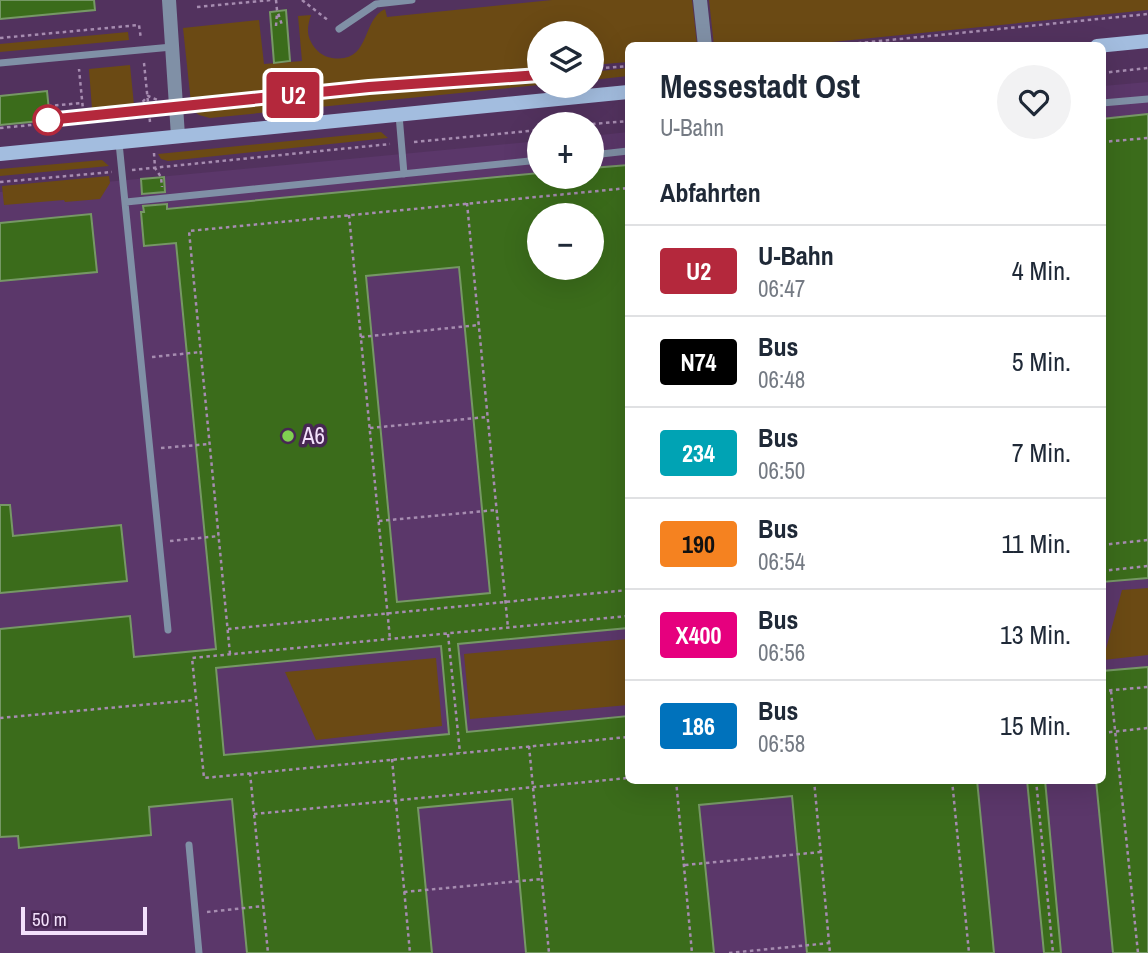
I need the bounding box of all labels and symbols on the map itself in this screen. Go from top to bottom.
line badge: U2 [262,72,324,118]
unlabelled marker [33,105,63,135]
place label: A6 [301,420,325,451]
marker: A6 [280,428,296,444]
scale bar [21,904,147,936]

